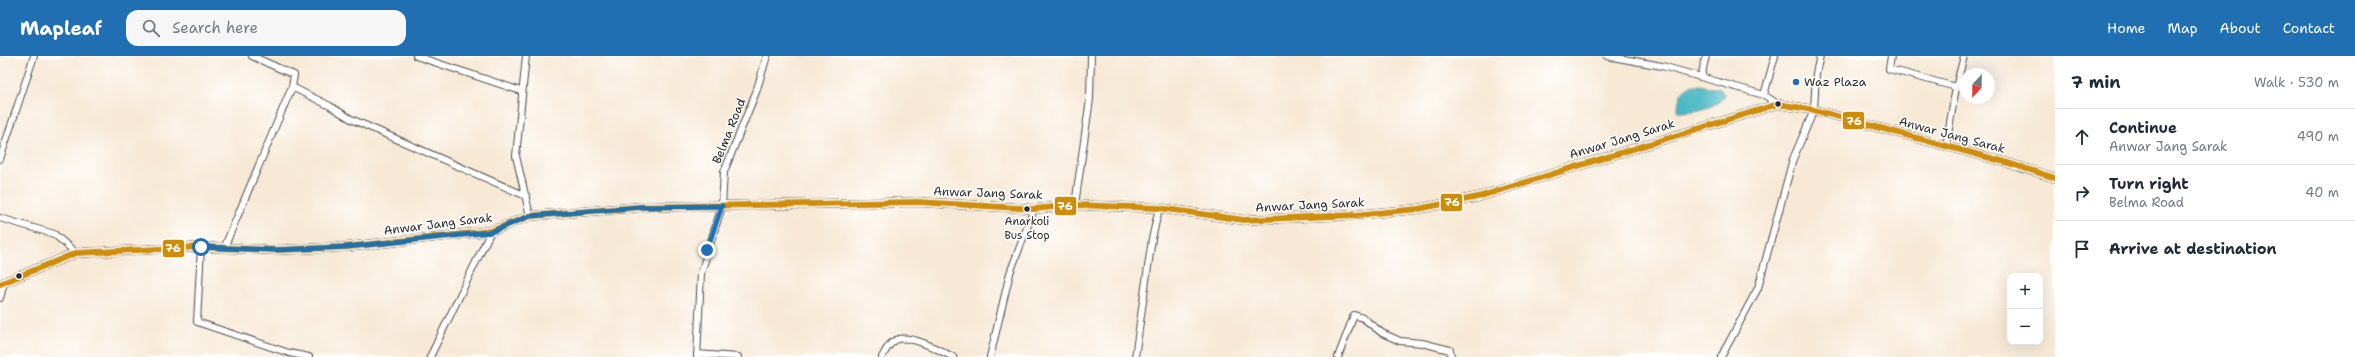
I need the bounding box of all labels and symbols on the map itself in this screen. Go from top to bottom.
north arrow [1959,68,1995,104]
place label: Waz Plaza [1804,74,1867,90]
marker: Waz Plaza [1791,77,1801,87]
street label: Belma Road [709,96,750,166]
unlabelled marker [1773,99,1783,109]
line badge: 76 [1842,111,1865,130]
street label: Anwar Jang Sarak [1897,113,2007,157]
text: 76 [1846,114,1862,129]
street label: Anwar Jang Sarak [1567,115,1677,163]
street label: Anwar Jang Sarak [933,183,1043,203]
line badge: 76 [1440,193,1463,212]
street label: Anwar Jang Sarak [1255,194,1365,216]
text: 76 [1444,195,1460,210]
line badge: 76 [1054,196,1077,216]
text: 76 [1057,199,1073,214]
marker: Anarkoli Bus Stop [1022,204,1032,214]
street label: Anwar Jang Sarak [383,209,493,239]
place label: Anarkoli Bus Stop [1004,214,1050,243]
route start [192,238,210,256]
line badge: 76 [162,239,185,258]
text: 76 [165,241,181,256]
route end [698,241,716,259]
unlabelled marker [14,271,24,281]

